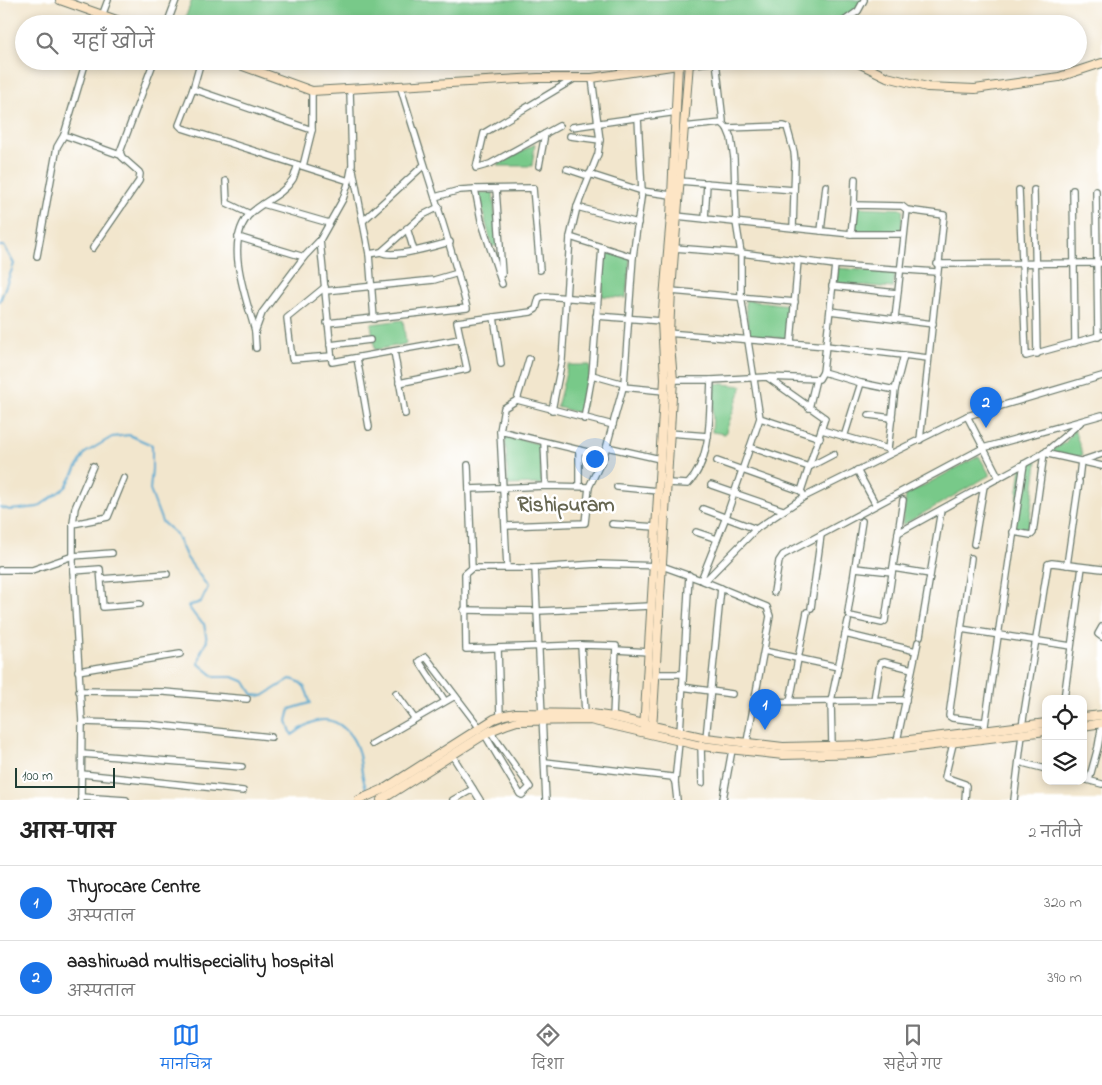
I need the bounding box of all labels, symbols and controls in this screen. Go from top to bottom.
search box [15,15,1087,70]
icon: search [33,29,61,57]
text: यहाँ खोजें [73,30,155,57]
pin: 2 [970,387,1002,428]
your location [582,446,608,472]
district label: Rishipuram [517,491,615,521]
pin: 1 [749,689,781,730]
map controls [1042,695,1087,785]
button: locate [1042,695,1087,740]
button: layers [1042,740,1087,785]
scale bar [15,765,115,788]
text: 100 m [22,766,53,787]
text: आस-पास [20,818,115,848]
text: 2 नतीजे [1029,821,1082,845]
text: Thyrocare Centre [67,874,200,901]
text: 1 [33,891,39,915]
text: 320 m [1044,891,1082,915]
text: अस्पताल [67,905,135,929]
text: aashirwad multispeciality hospital [67,949,333,976]
text: 2 [32,966,40,990]
text: 390 m [1047,966,1082,990]
text: अस्पताल [67,980,135,1004]
tab: मानचित्र [160,1021,211,1080]
tab: दिशा [532,1021,564,1080]
tab: सहेजे गए [884,1021,942,1080]

